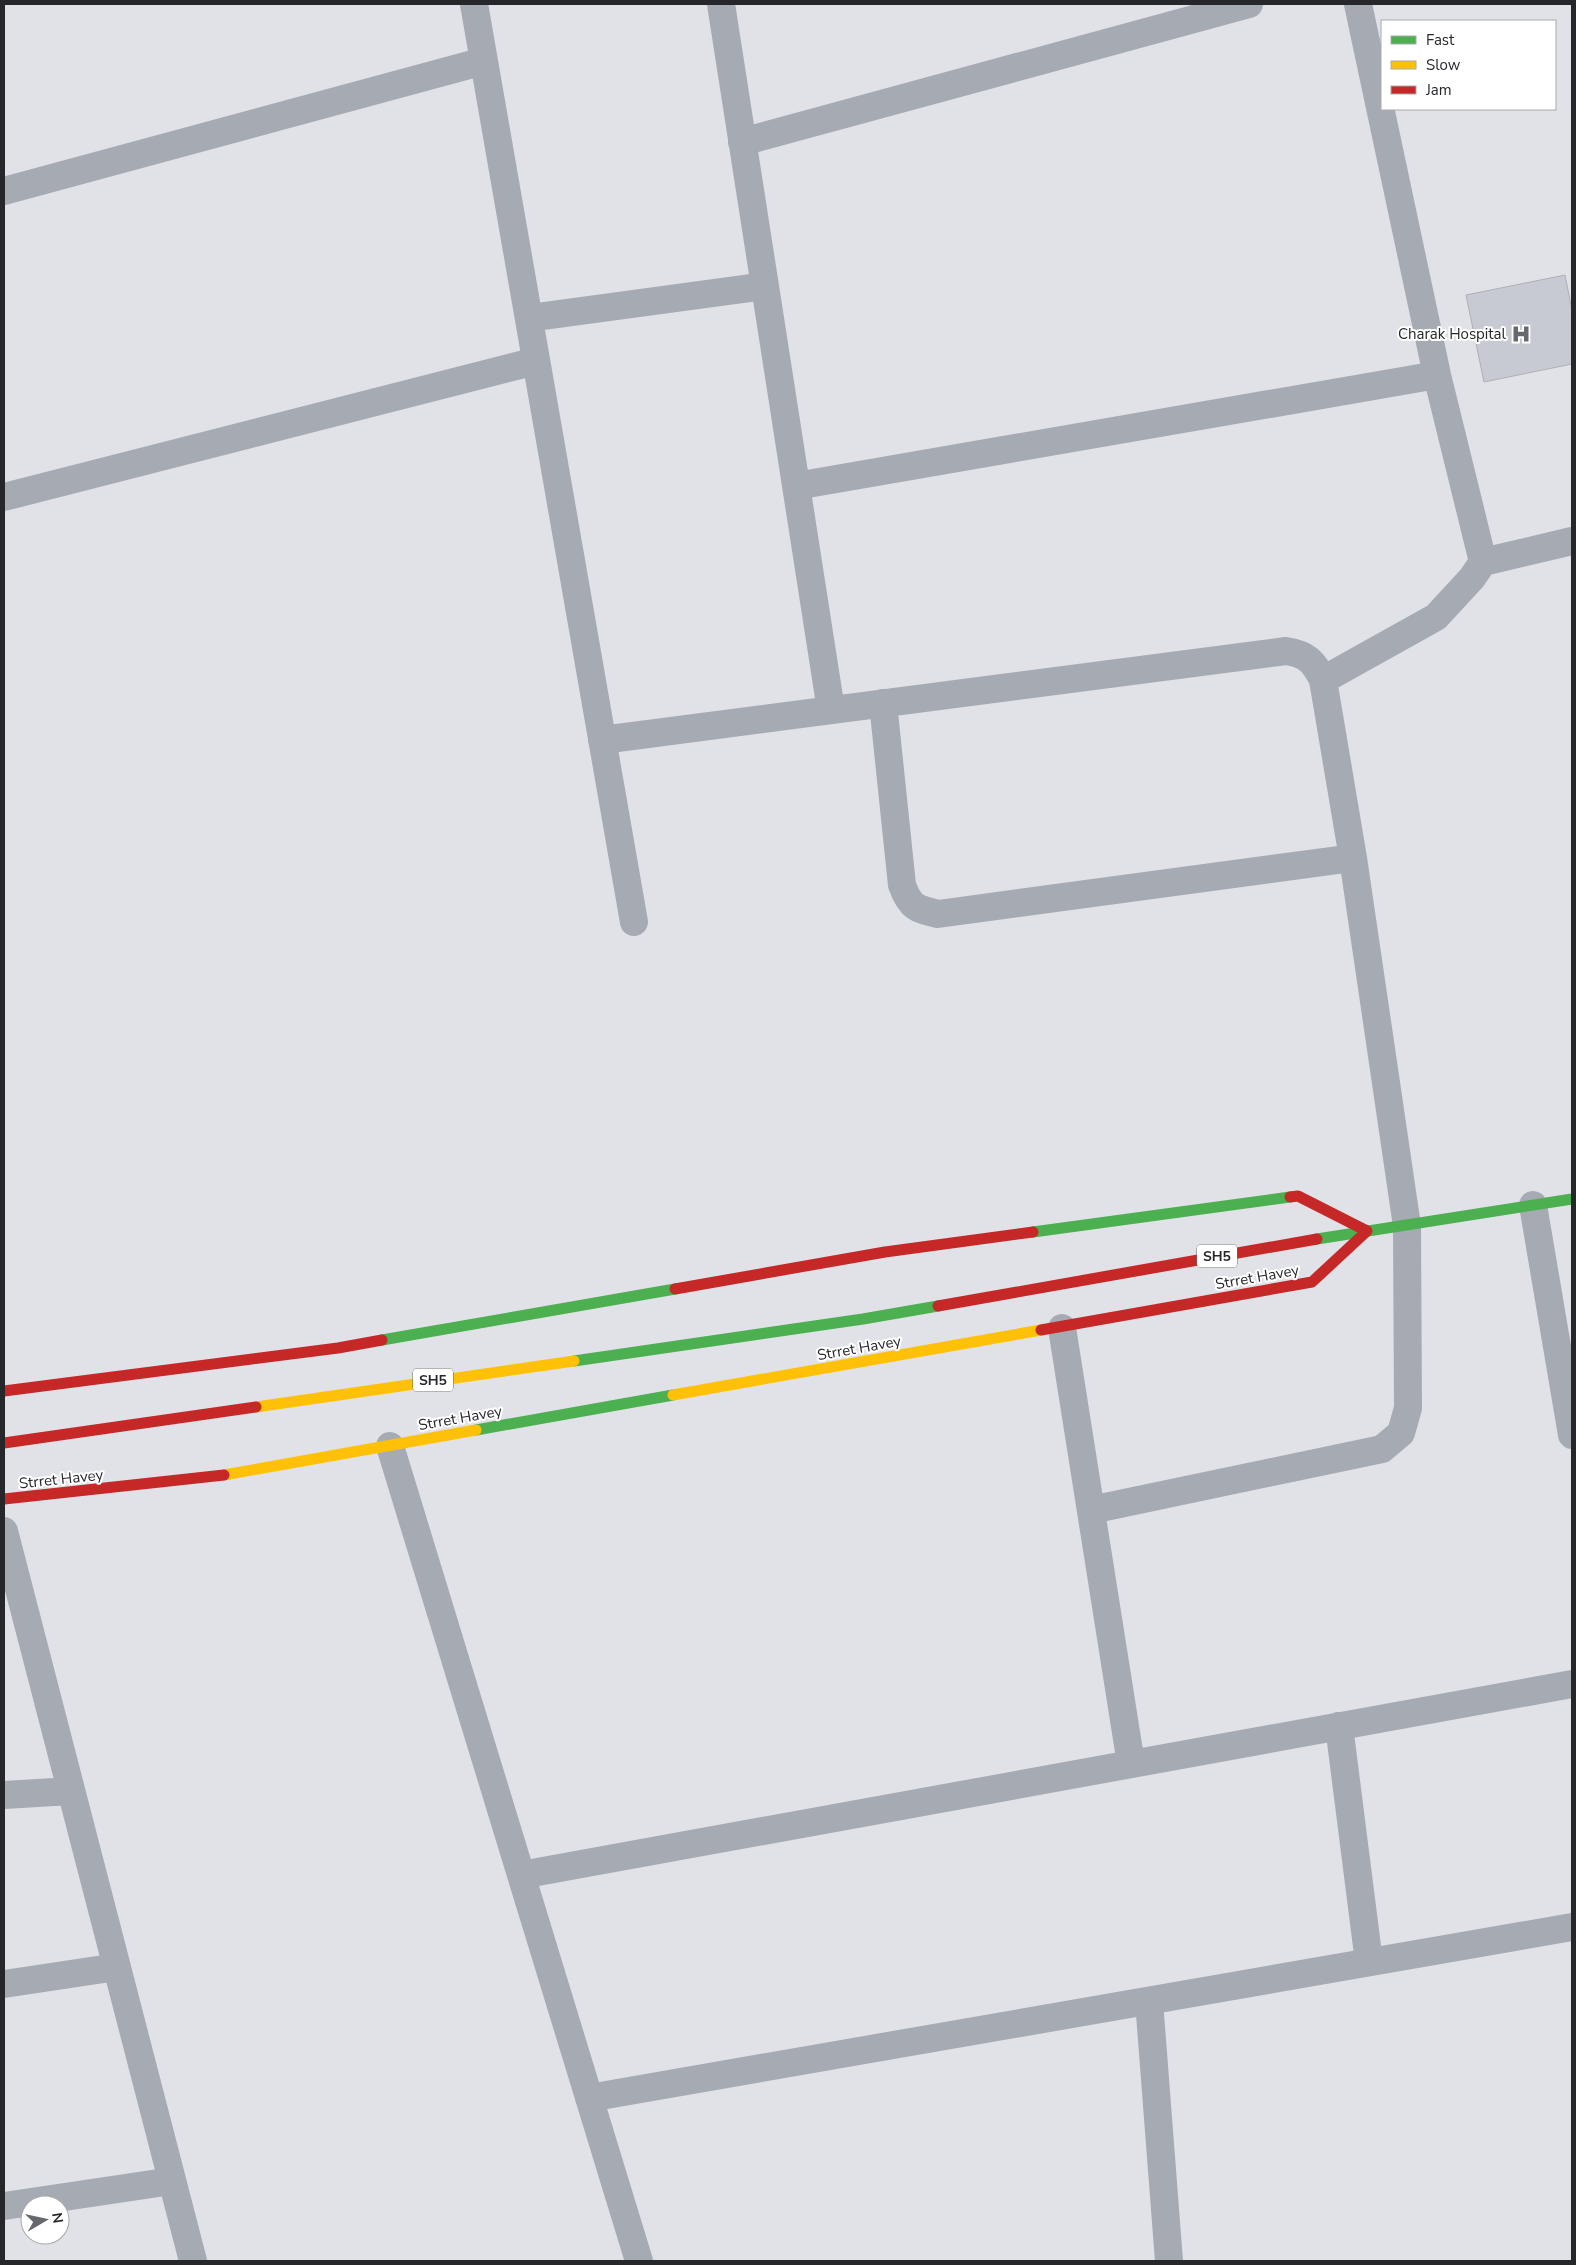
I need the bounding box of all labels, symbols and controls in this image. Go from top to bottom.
legend [1381,20,1556,110]
text: Fast [1426,30,1455,50]
text: Slow [1426,55,1461,75]
text: Jam [1425,80,1452,100]
hospital icon: Charak Hospital [1510,323,1532,345]
place label: Charak Hospital [1398,324,1507,344]
road number: SH5 [1197,1244,1237,1268]
street label: Strret Havey [1214,1260,1301,1294]
street label: Strret Havey [816,1331,903,1365]
road number: SH5 [413,1368,453,1392]
street label: Strret Havey [417,1401,504,1435]
street label: Strret Havey [18,1465,104,1493]
north arrow [20,2195,70,2245]
text: N [47,2211,68,2225]

